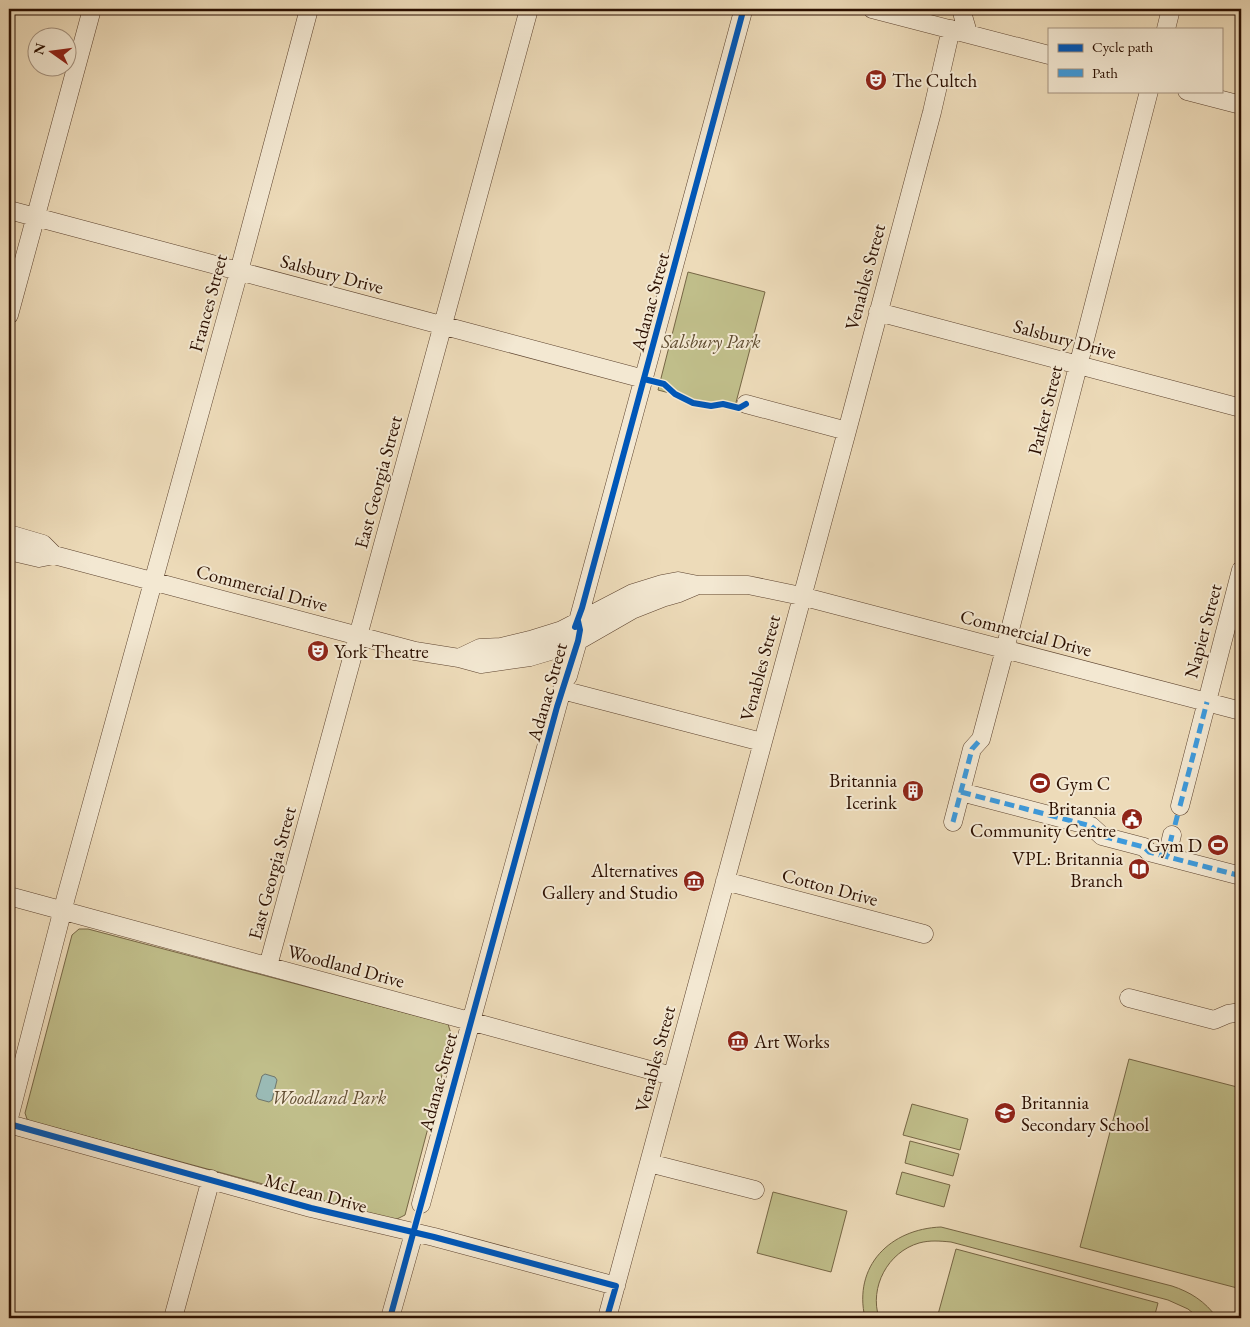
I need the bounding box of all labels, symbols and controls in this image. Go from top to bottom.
north arrow [28,28,78,78]
legend [1048,28,1222,92]
text: Cycle path [1092,37,1154,56]
text: N [29,41,50,57]
text: Path [1092,63,1118,82]
theatre icon: The Cultch [864,68,888,92]
place label: The Cultch [892,68,977,93]
street label: Venables Street [839,221,891,333]
street label: Salsbury Drive [278,248,386,300]
street label: Adanac Street [625,250,675,355]
street label: Frances Street [183,251,233,355]
street label: Salsbury Drive [1011,313,1119,365]
park label: Salsbury Park [660,329,761,354]
street label: Parker Street [1022,362,1068,458]
street label: East Georgia Street [348,413,408,551]
street label: Commercial Drive [193,558,331,618]
street label: Napier Street [1178,581,1228,681]
street label: Commercial Drive [957,603,1095,663]
street label: Venables Street [734,612,786,724]
theatre icon: York Theatre [306,639,330,663]
place label: York Theatre [334,639,429,664]
street label: Adanac Street [521,640,573,745]
place label: Britannia Icerink [829,768,898,815]
sports icon: Gym C [1028,771,1052,795]
place label: Gym C [1056,771,1110,796]
building icon: Britannia Icerink [901,779,925,803]
place label: Britannia Community Centre [970,796,1116,843]
street label: East Georgia Street [242,804,302,942]
public building icon: Britannia Community Centre [1120,807,1144,831]
place label: Gym D [1147,833,1202,858]
sports icon: Gym D [1206,833,1230,857]
place label: VPL: Britannia Branch [1012,846,1123,893]
library icon: VPL: Britannia Branch [1127,857,1151,881]
place label: Alternatives Gallery and Studio [542,858,678,905]
street label: Cotton Drive [779,862,881,912]
museum icon: Alternatives Gallery and Studio [682,869,706,893]
street label: Woodland Drive [285,938,407,994]
street label: Venables Street [629,1003,681,1115]
museum icon: Art Works [726,1029,750,1053]
place label: Art Works [753,1029,830,1054]
street label: Adanac Street [413,1030,463,1135]
park label: Woodland Park [272,1085,387,1110]
place label: Britannia Secondary School [1021,1090,1149,1137]
school or university icon: Britannia Secondary School [993,1101,1017,1125]
street label: McLean Drive [262,1167,370,1219]

